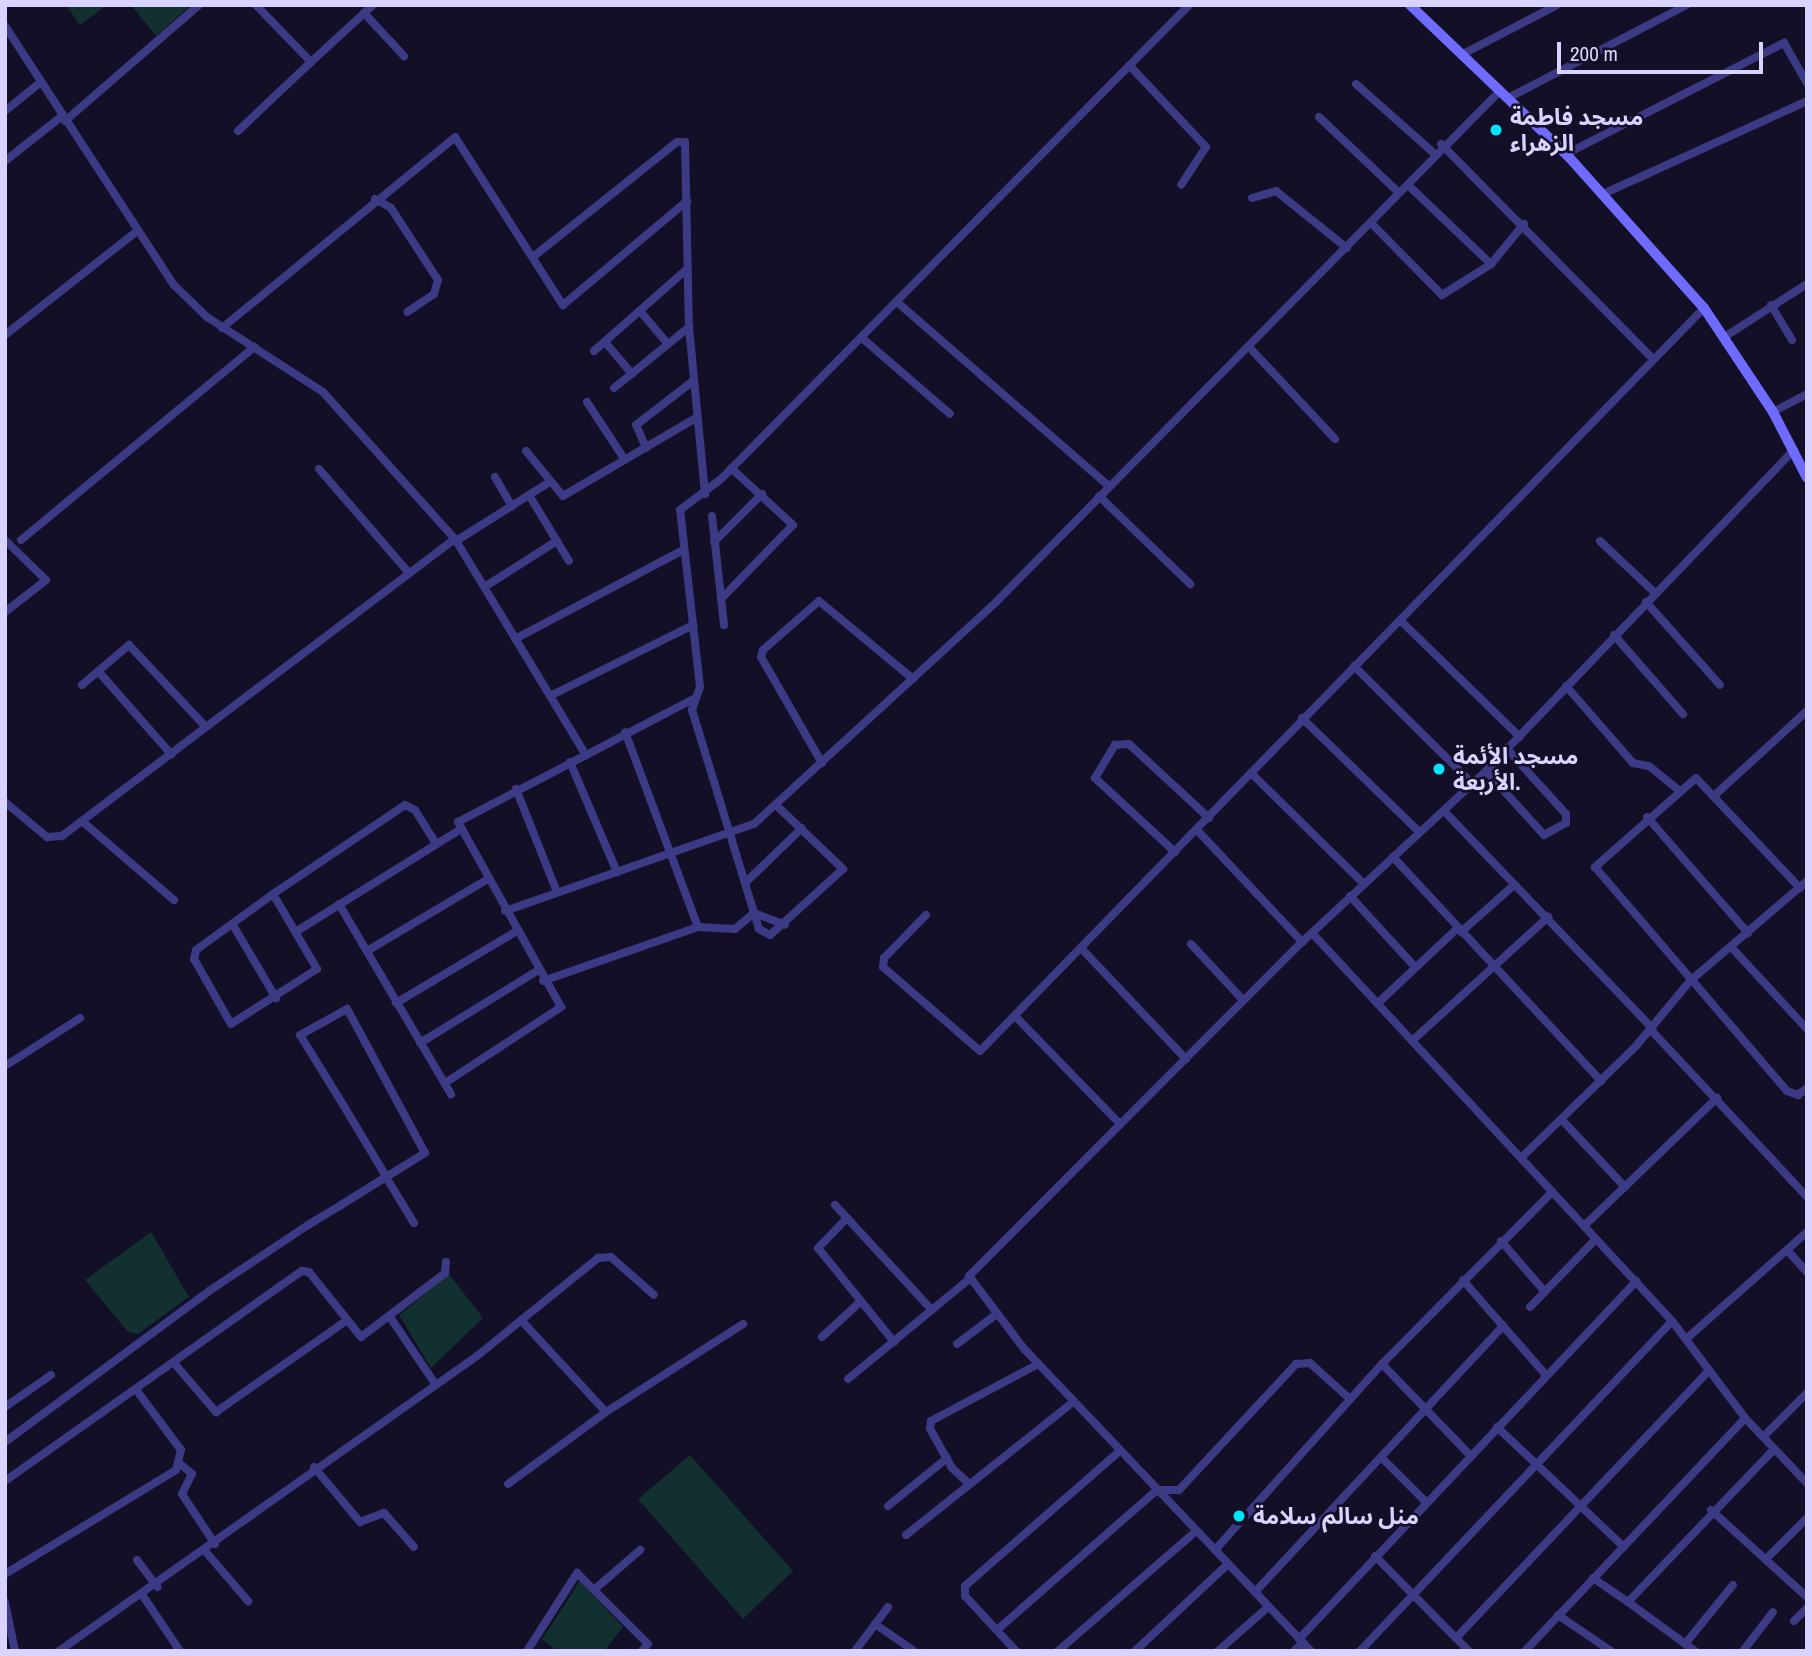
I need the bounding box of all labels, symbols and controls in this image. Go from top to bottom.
scale bar [1560,28,1766,72]
text: 200 m [1570,39,1618,68]
place label: مسجد فاطمة الزهراء [1510,103,1643,157]
marker: مسجد فاطمة الزهراء [1488,122,1504,138]
place label: مسجد الأئمة الأربعة. [1453,742,1578,796]
marker: مسجد الأئمة الأربعة. [1431,761,1447,777]
place label: منل سالم سلامة [1253,1502,1419,1530]
marker: منل سالم سلامة [1231,1508,1247,1524]

